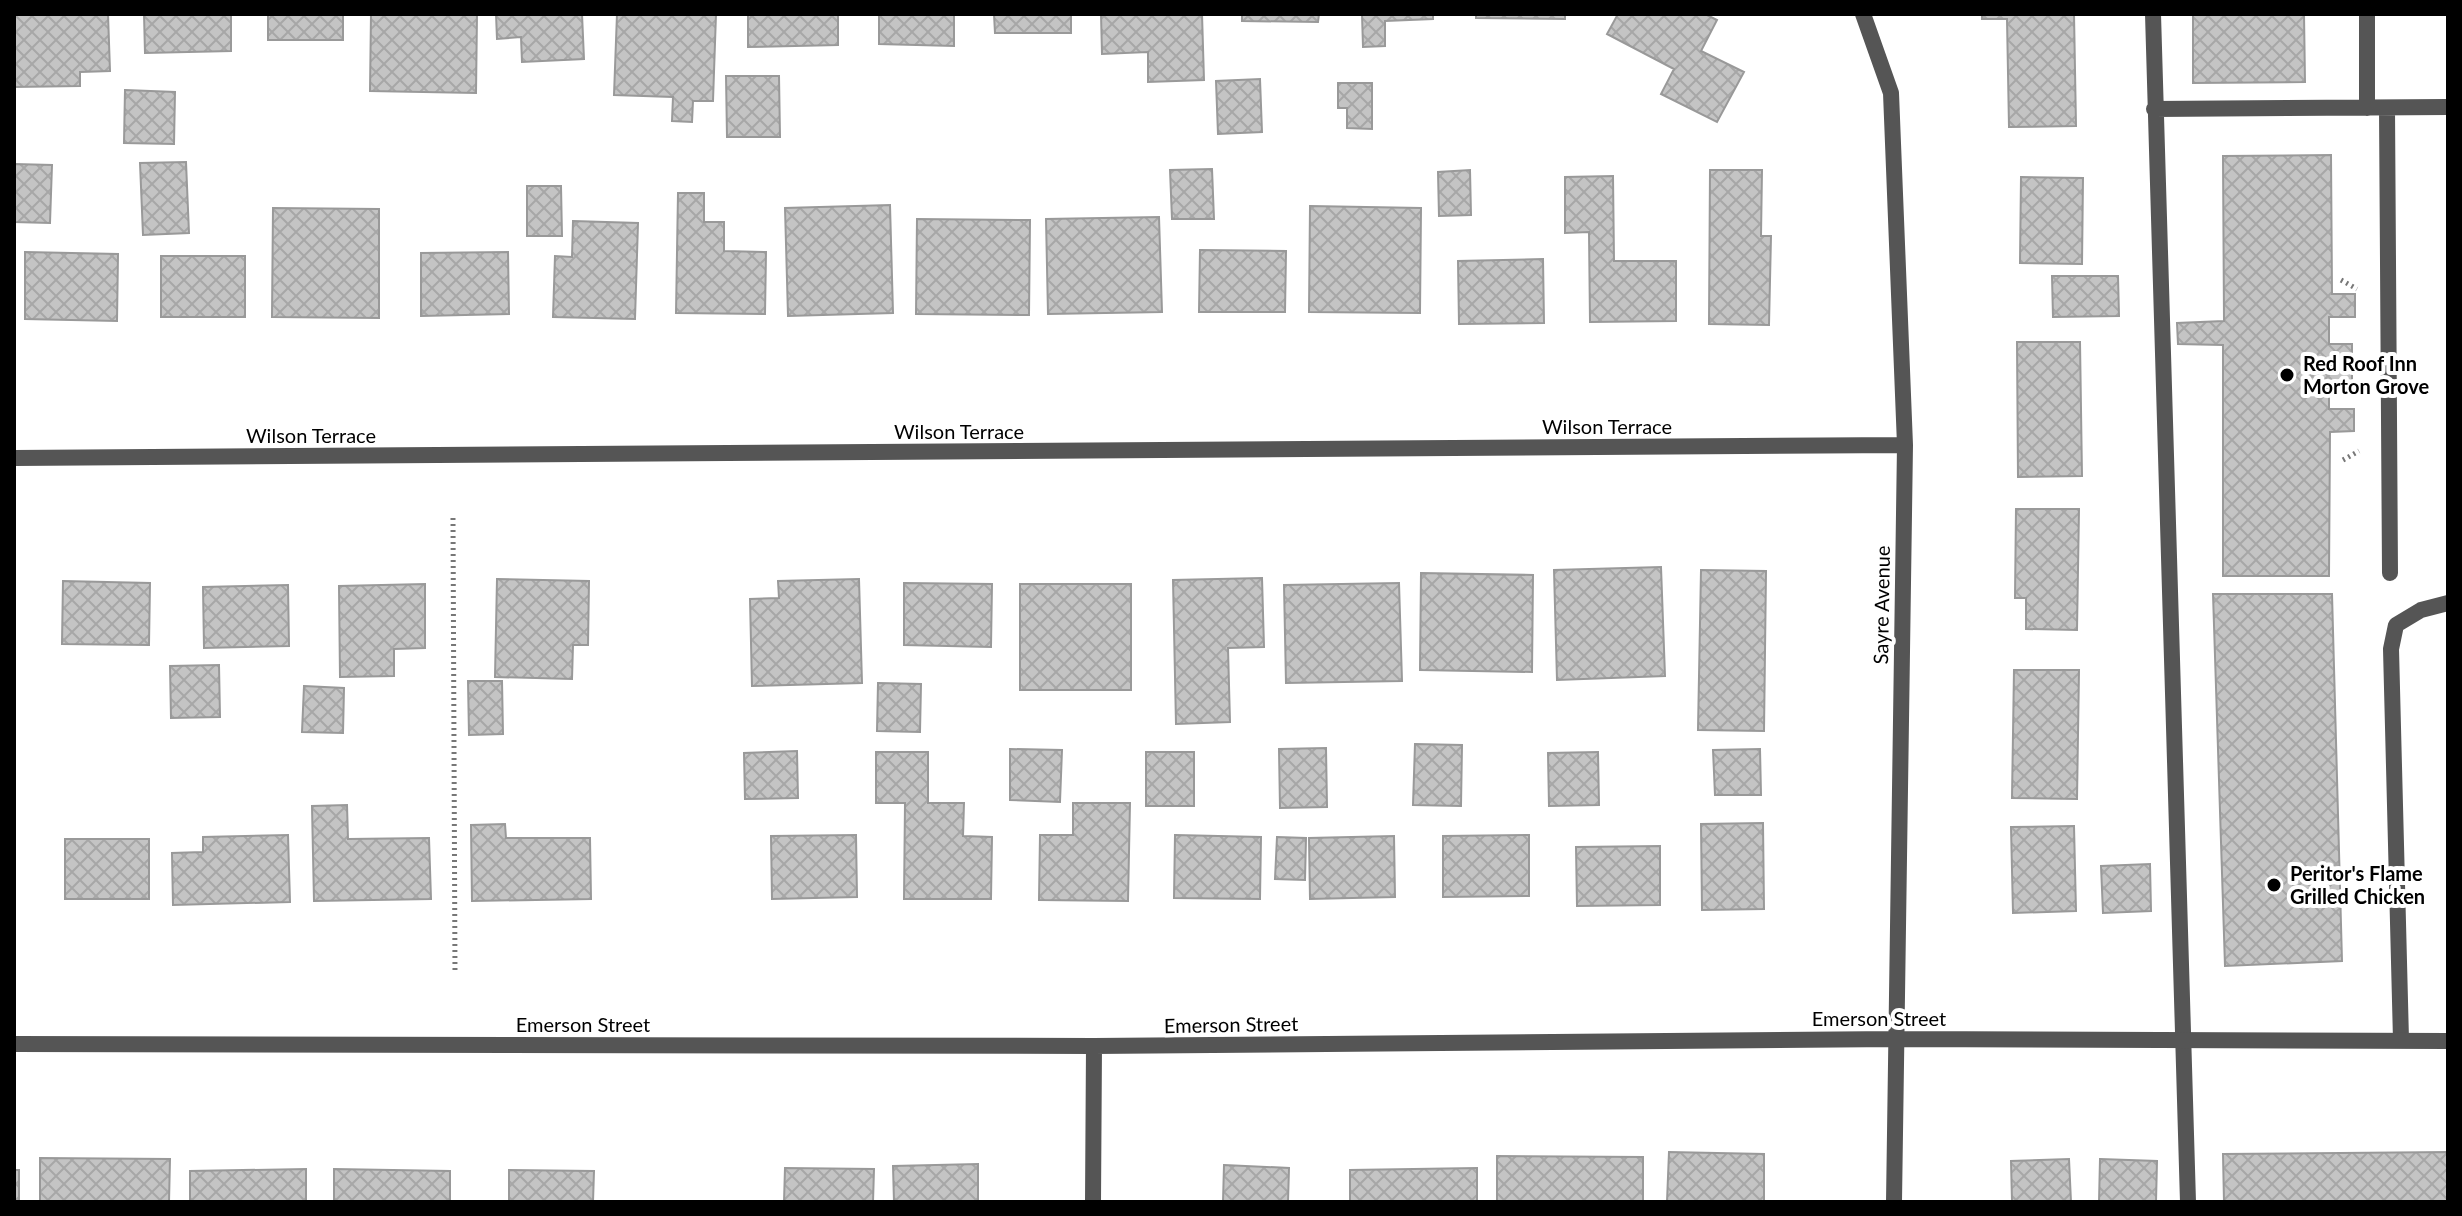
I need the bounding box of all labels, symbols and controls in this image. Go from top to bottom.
place label: Red Roof Inn Morton Grove [2303,351,2429,398]
marker: Red Roof Inn Morton Grove [2278,366,2296,384]
street label: Wilson Terrace [1542,414,1672,438]
street label: Wilson Terrace [894,419,1024,443]
street label: Wilson Terrace [246,423,376,447]
street label: Sayre Avenue [1868,545,1894,665]
place label: Peritor's Flame Grilled Chicken [2290,861,2425,908]
marker: Peritor's Flame Grilled Chicken [2265,876,2283,894]
street label: Emerson Street [1812,1006,1946,1030]
street label: Emerson Street [1164,1011,1298,1037]
street label: Emerson Street [516,1012,650,1036]

